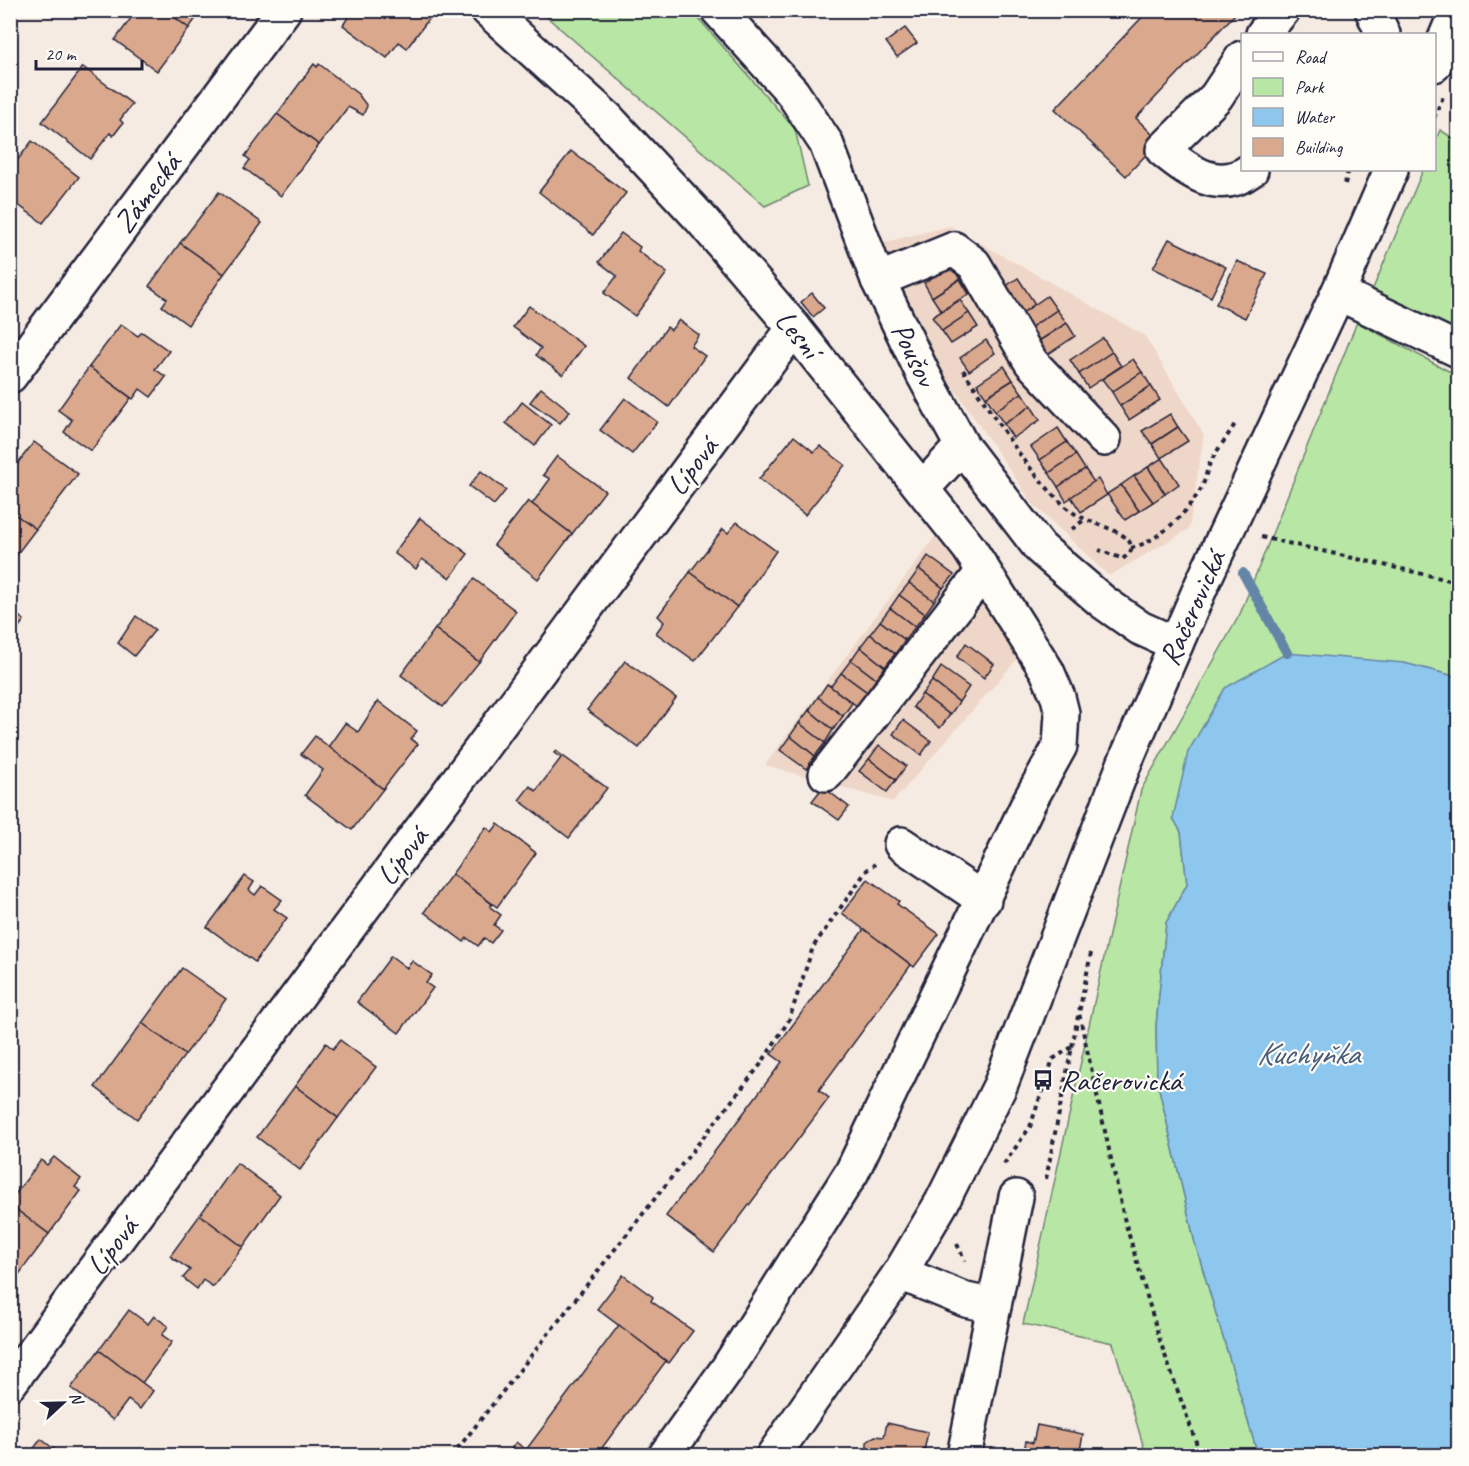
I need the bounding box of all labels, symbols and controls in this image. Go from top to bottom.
scale bar [36,33,142,71]
legend [1241,33,1436,171]
text: 20 m [45,43,78,65]
text: Road [1295,46,1328,68]
text: Park [1295,76,1325,98]
text: Water [1295,106,1336,128]
text: Building [1295,136,1344,158]
street label: Zámecká [105,143,191,240]
street label: Lesní [767,302,833,371]
street label: Poušov [883,316,947,395]
street label: Lípová [658,427,728,503]
street label: Račerovická [1150,542,1235,671]
street label: Lípová [368,817,438,893]
water label: Kuchyňka [1257,1033,1362,1074]
place label: Račerovická [1060,1061,1184,1099]
bus stop icon: Račerovická [1031,1068,1055,1092]
street label: Lípová [78,1207,148,1283]
north arrow [33,1373,93,1433]
text: N [65,1389,88,1409]

